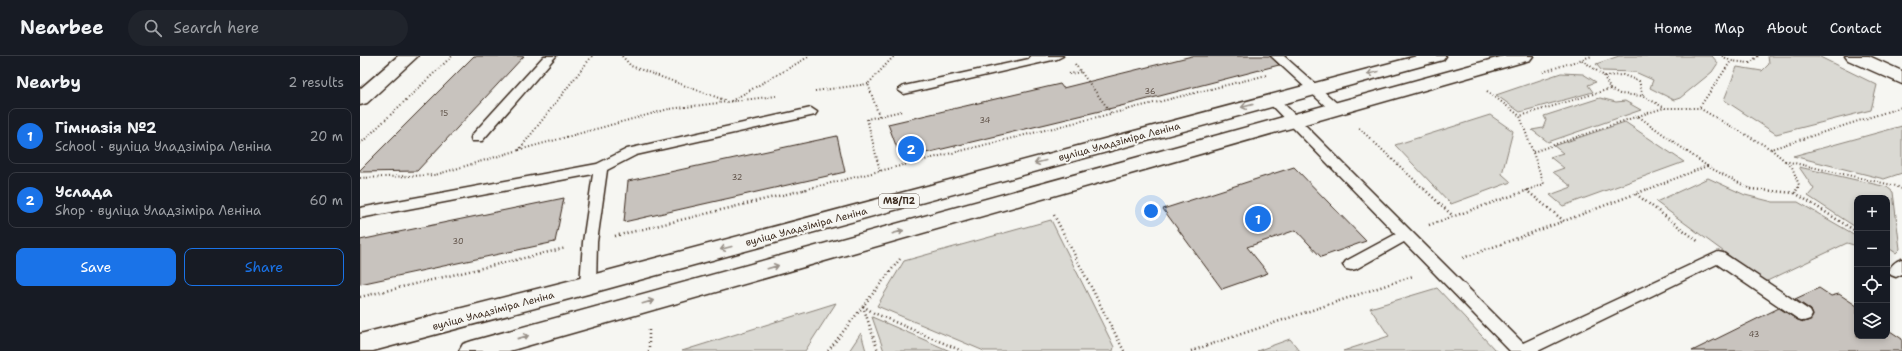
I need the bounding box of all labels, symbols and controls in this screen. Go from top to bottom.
search box [128,10,408,46]
text: Nearbee [20,15,104,40]
icon: search [142,17,164,39]
text: Search here [174,18,259,38]
text: Home [1654,19,1693,37]
text: Map [1715,19,1745,37]
text: About [1767,19,1808,37]
text: Contact [1830,19,1882,37]
one-way arrow [1366,70,1379,77]
text: Nearby [16,71,81,93]
text: 2 results [288,74,344,91]
house number: 36 [1145,86,1156,97]
one-way arrow [1241,103,1254,111]
house number: 15 [440,108,448,119]
house number: 34 [980,115,991,126]
text: Гімназія №2 [55,118,157,138]
street label: вуліца Уладзіміра Леніна [1057,119,1182,164]
text: 1 [27,128,33,145]
text: 20 m [310,128,343,145]
pin: 2 [898,134,924,164]
text: School · вуліца Уладзіміра Леніна [55,138,272,155]
one-way arrow [1034,159,1047,167]
house number: 32 [732,172,743,183]
text: Услада [55,182,112,202]
text: 2 [25,192,35,209]
text: 60 m [310,192,343,209]
road number: М8/П2 [879,194,919,208]
map controls [1854,195,1890,339]
button: + [1854,195,1890,231]
your location [1141,201,1161,221]
text: Shop · вуліца Уладзіміра Леніна [55,202,261,219]
street label: вуліца Уладзіміра Леніна [744,204,869,249]
pin: 1 [1245,204,1271,234]
one-way arrow [892,228,905,235]
button: − [1854,231,1890,267]
house number: 30 [452,236,464,247]
one-way arrow [720,245,733,252]
button: Save [16,248,176,286]
button: Share [184,248,344,286]
one-way arrow [766,263,779,270]
button: locate [1854,267,1890,303]
street label: вуліца Уладзіміра Леніна [431,288,556,333]
one-way arrow [641,298,654,305]
button: layers [1854,303,1890,339]
house number: 43 [1749,329,1759,340]
one-way arrow [516,333,529,340]

